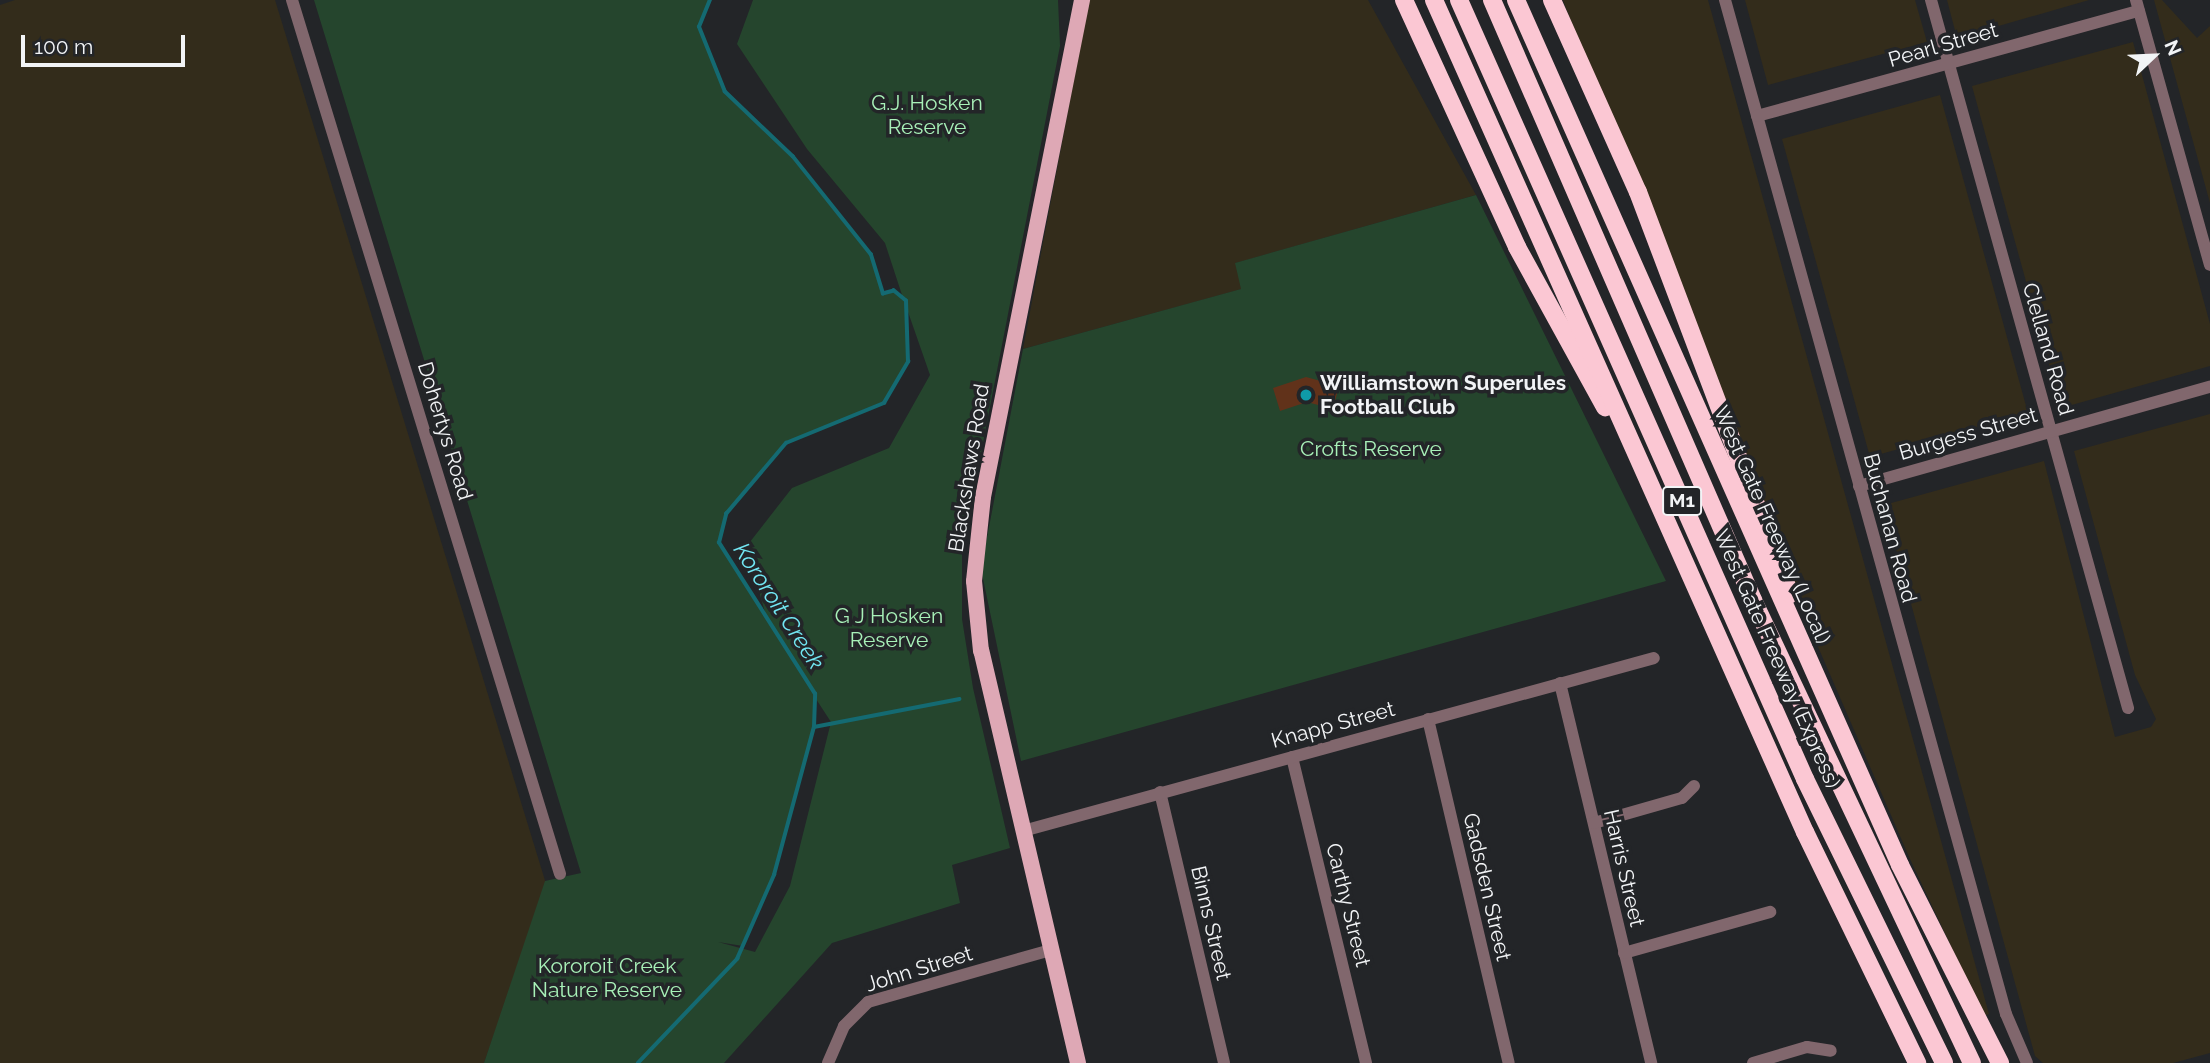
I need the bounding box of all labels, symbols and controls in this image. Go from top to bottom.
street label: Pearl Street [1885,17,2001,73]
scale bar [24,21,189,65]
north arrow [2119,21,2189,91]
text: 100 m [34,34,93,59]
text: N [2160,37,2186,59]
park label: G.J. Hosken Reserve [871,90,983,140]
street label: Clelland Road [2017,280,2079,418]
street label: Dohertys Road [412,359,478,503]
place label: Williamstown Superules Football Club [1320,370,1566,420]
street label: Blackshaws Road [943,382,995,554]
marker: Williamstown Superules Football Club [1298,387,1314,403]
street label: West Gate Freeway (Local) [1708,402,1836,648]
street label: Burgess Street [1896,402,2040,466]
park label: Crofts Reserve [1300,436,1442,462]
street label: Buchanan Road [1858,451,1922,605]
road number: M1 [1661,486,1703,516]
street label: West Gate Freeway (Express) [1708,525,1846,793]
water label: Kororoit Creek [728,537,830,675]
park label: G J Hosken Reserve [835,603,943,653]
street label: Knapp Street [1269,696,1397,754]
street label: Harris Street [1598,807,1650,929]
street label: Gadsden Street [1458,811,1516,963]
street label: Carthy Street [1320,840,1376,970]
street label: Binns Street [1186,863,1236,983]
street label: John Street [862,941,976,997]
park label: Kororoit Creek Nature Reserve [532,953,682,1003]

